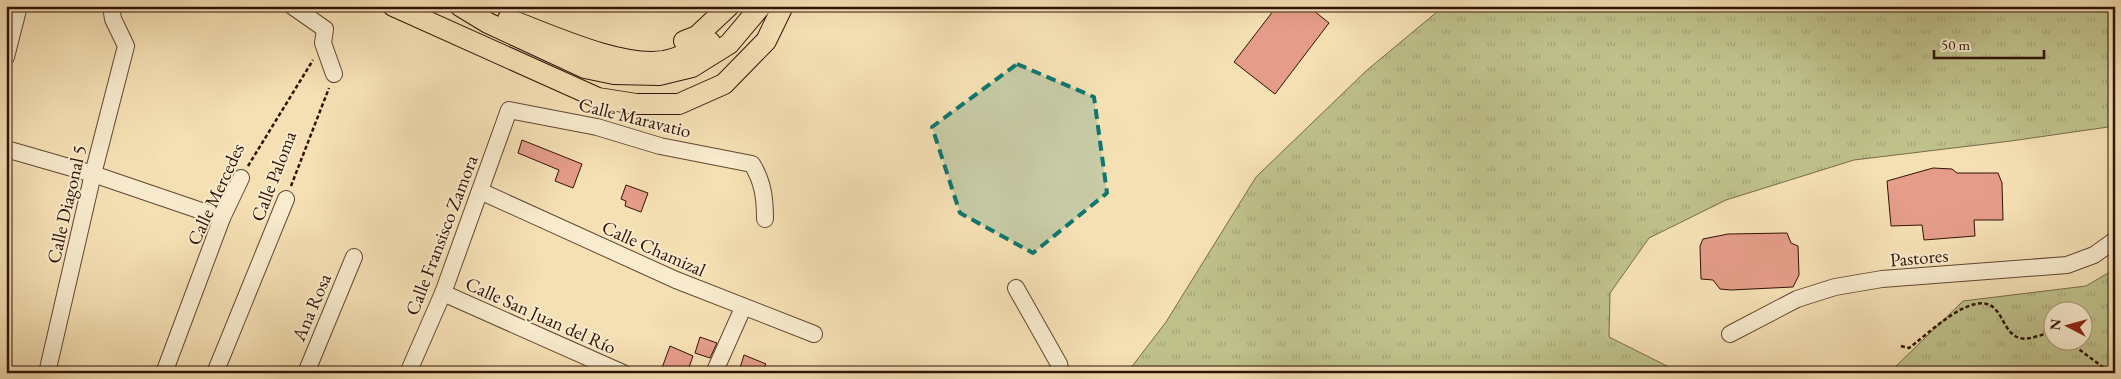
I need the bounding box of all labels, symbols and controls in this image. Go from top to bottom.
scale bar [1934,28,2044,60]
text: 50 m [1941,35,1970,54]
street label: Calle Maravatio [576,91,694,144]
street label: Calle Paloma [245,127,302,225]
street label: Calle Mercedes [181,139,250,249]
street label: Calle Diagonal 5 [41,142,92,266]
street label: Calle Fransisco Zamora [399,151,484,319]
street label: Calle Chamizal [598,214,710,283]
street label: Pastores [1889,242,1949,273]
street label: Ana Rosa [286,269,337,346]
street label: Calle San Juan del Río [461,271,620,360]
north arrow [2044,302,2094,352]
text: N [2046,317,2065,331]

